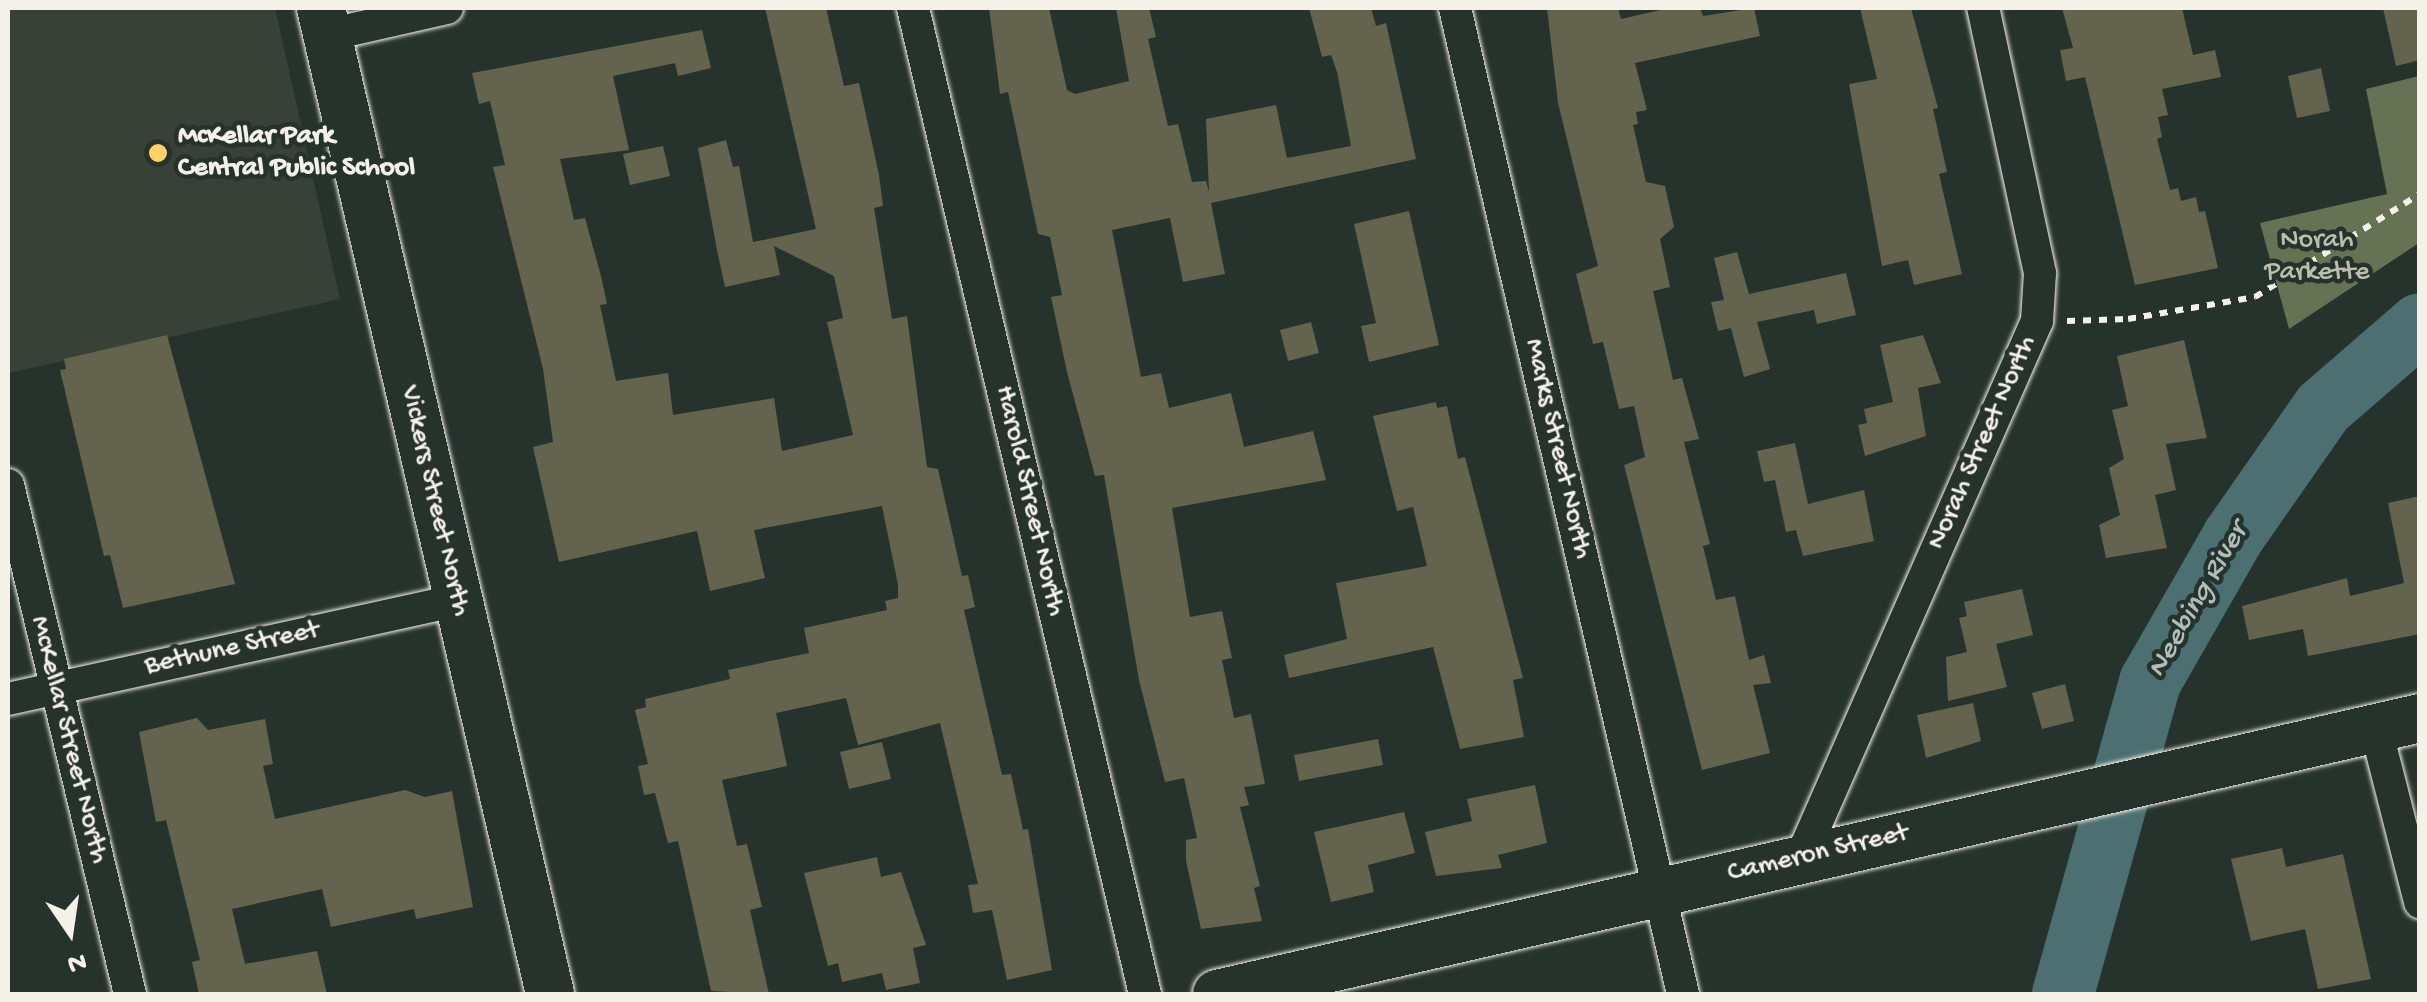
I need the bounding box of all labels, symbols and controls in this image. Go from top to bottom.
place label: McKellar Park Central Public School [178,120,415,186]
marker: McKellar Park Central Public School [147,142,169,164]
park label: Norah Parkette [2264,224,2370,290]
street label: Norah Street North [1921,331,2045,555]
street label: Marks Street North [1515,336,1599,562]
street label: Harold Street North [986,382,1072,620]
street label: Vickers Street North [391,383,477,619]
water label: Neebing River [2140,517,2258,685]
street label: McKellar Street North [21,613,115,867]
street label: Bethune Street [142,614,322,684]
street label: Cameron Street [1725,817,1911,891]
north arrow [20,882,120,982]
text: N [64,944,89,980]

